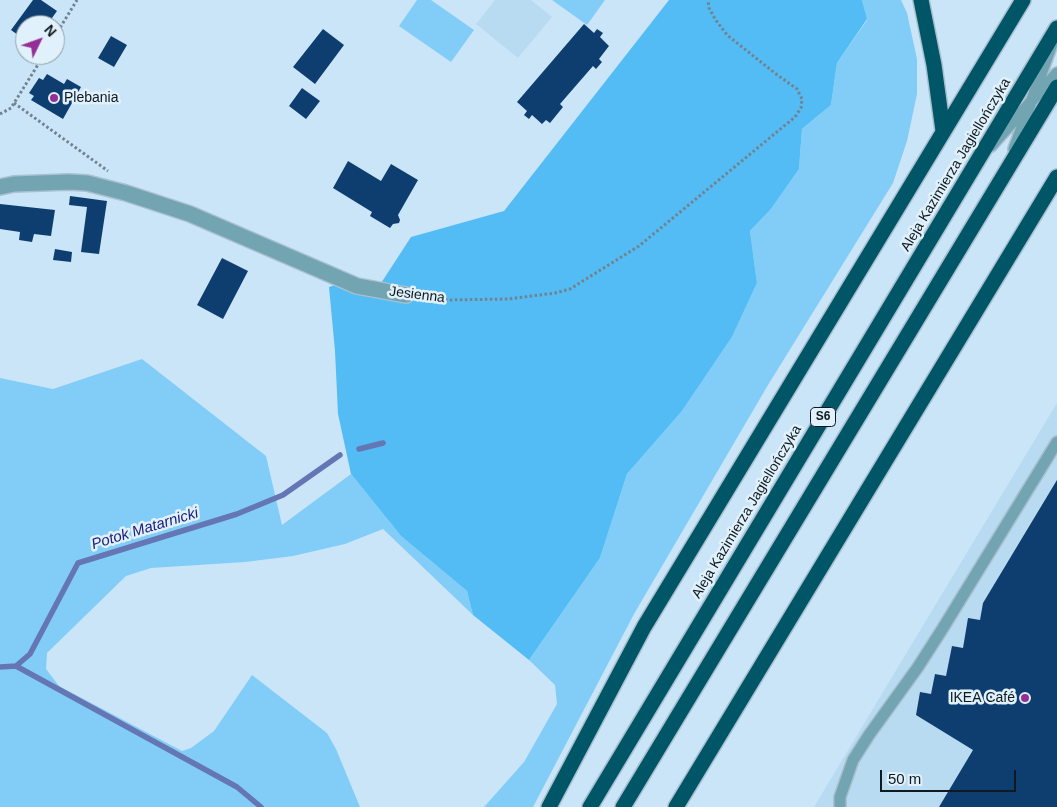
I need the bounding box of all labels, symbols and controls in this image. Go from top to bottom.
north arrow [15,15,65,65]
text: N [41,22,60,40]
street label: Aleja Kazimierza Jagiellończyka [898,75,1014,255]
place label: Plebania [64,90,118,106]
marker: Plebania [48,92,60,104]
street label: Jesienna [388,283,446,307]
road number: S6 [810,408,836,427]
street label: Aleja Kazimierza Jagiellończyka [689,422,805,602]
water label: Potok Matarnicki [89,504,201,554]
place label: IKEA Café [950,690,1015,706]
marker: IKEA Café [1019,692,1031,704]
scale bar [882,760,1018,792]
text: 50 m [888,770,921,787]

